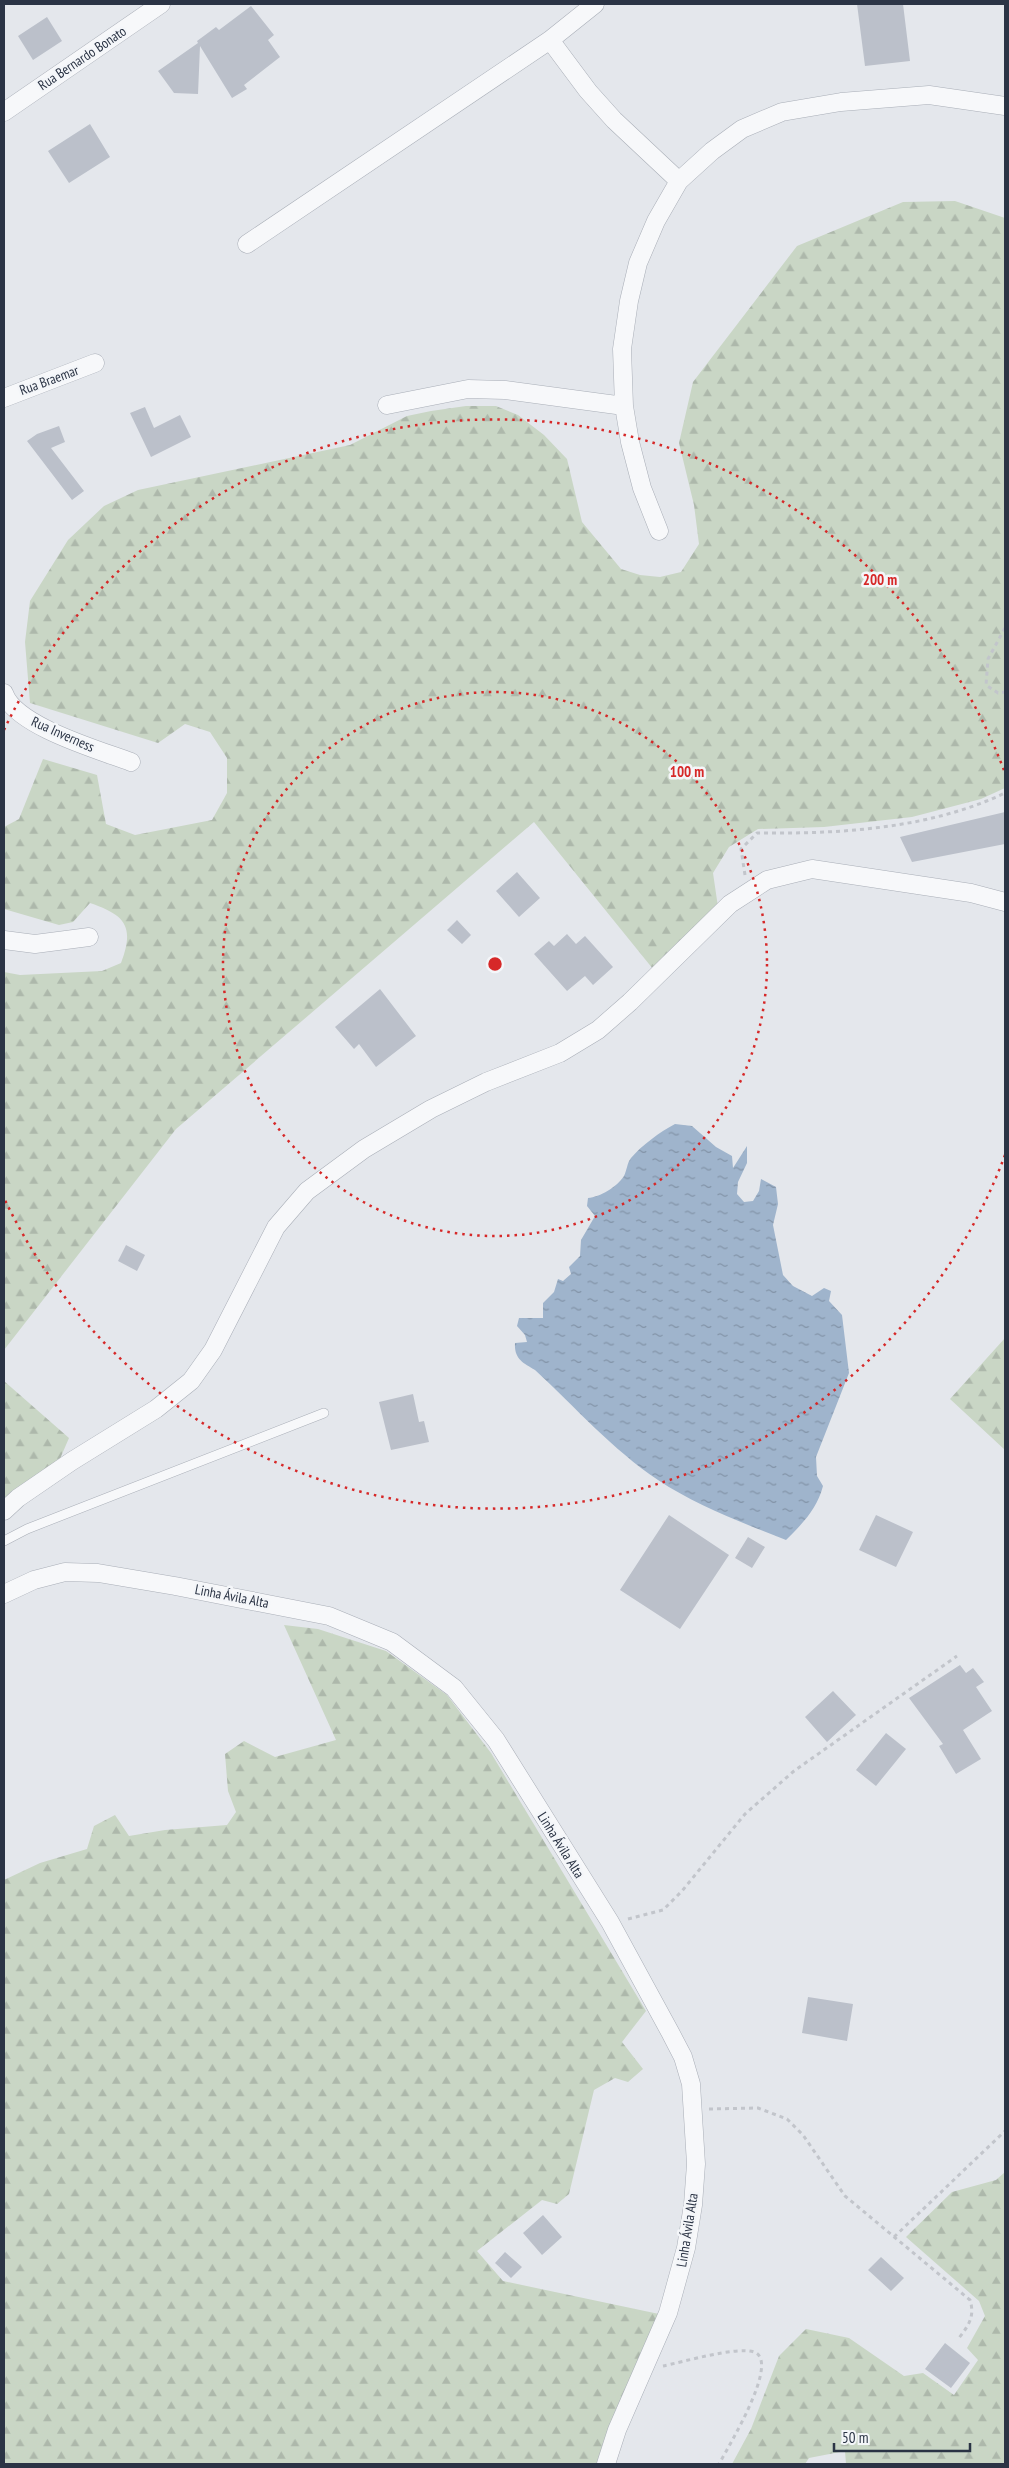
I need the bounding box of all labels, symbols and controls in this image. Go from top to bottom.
street label: Rua Bernardo Bonato [35,22,129,94]
street label: Rua Braemar [17,361,81,399]
text: 200 m [863,570,897,589]
street label: Rua Inverness [29,712,98,756]
text: 100 m [670,762,704,781]
centre of rings [486,955,504,973]
street label: Linha Ávila Alta [194,1580,270,1612]
street label: Linha Ávila Alta [534,1809,588,1881]
street label: Linha Ávila Alta [672,2192,702,2268]
scale bar [834,2420,970,2452]
text: 50 m [842,2428,868,2447]

